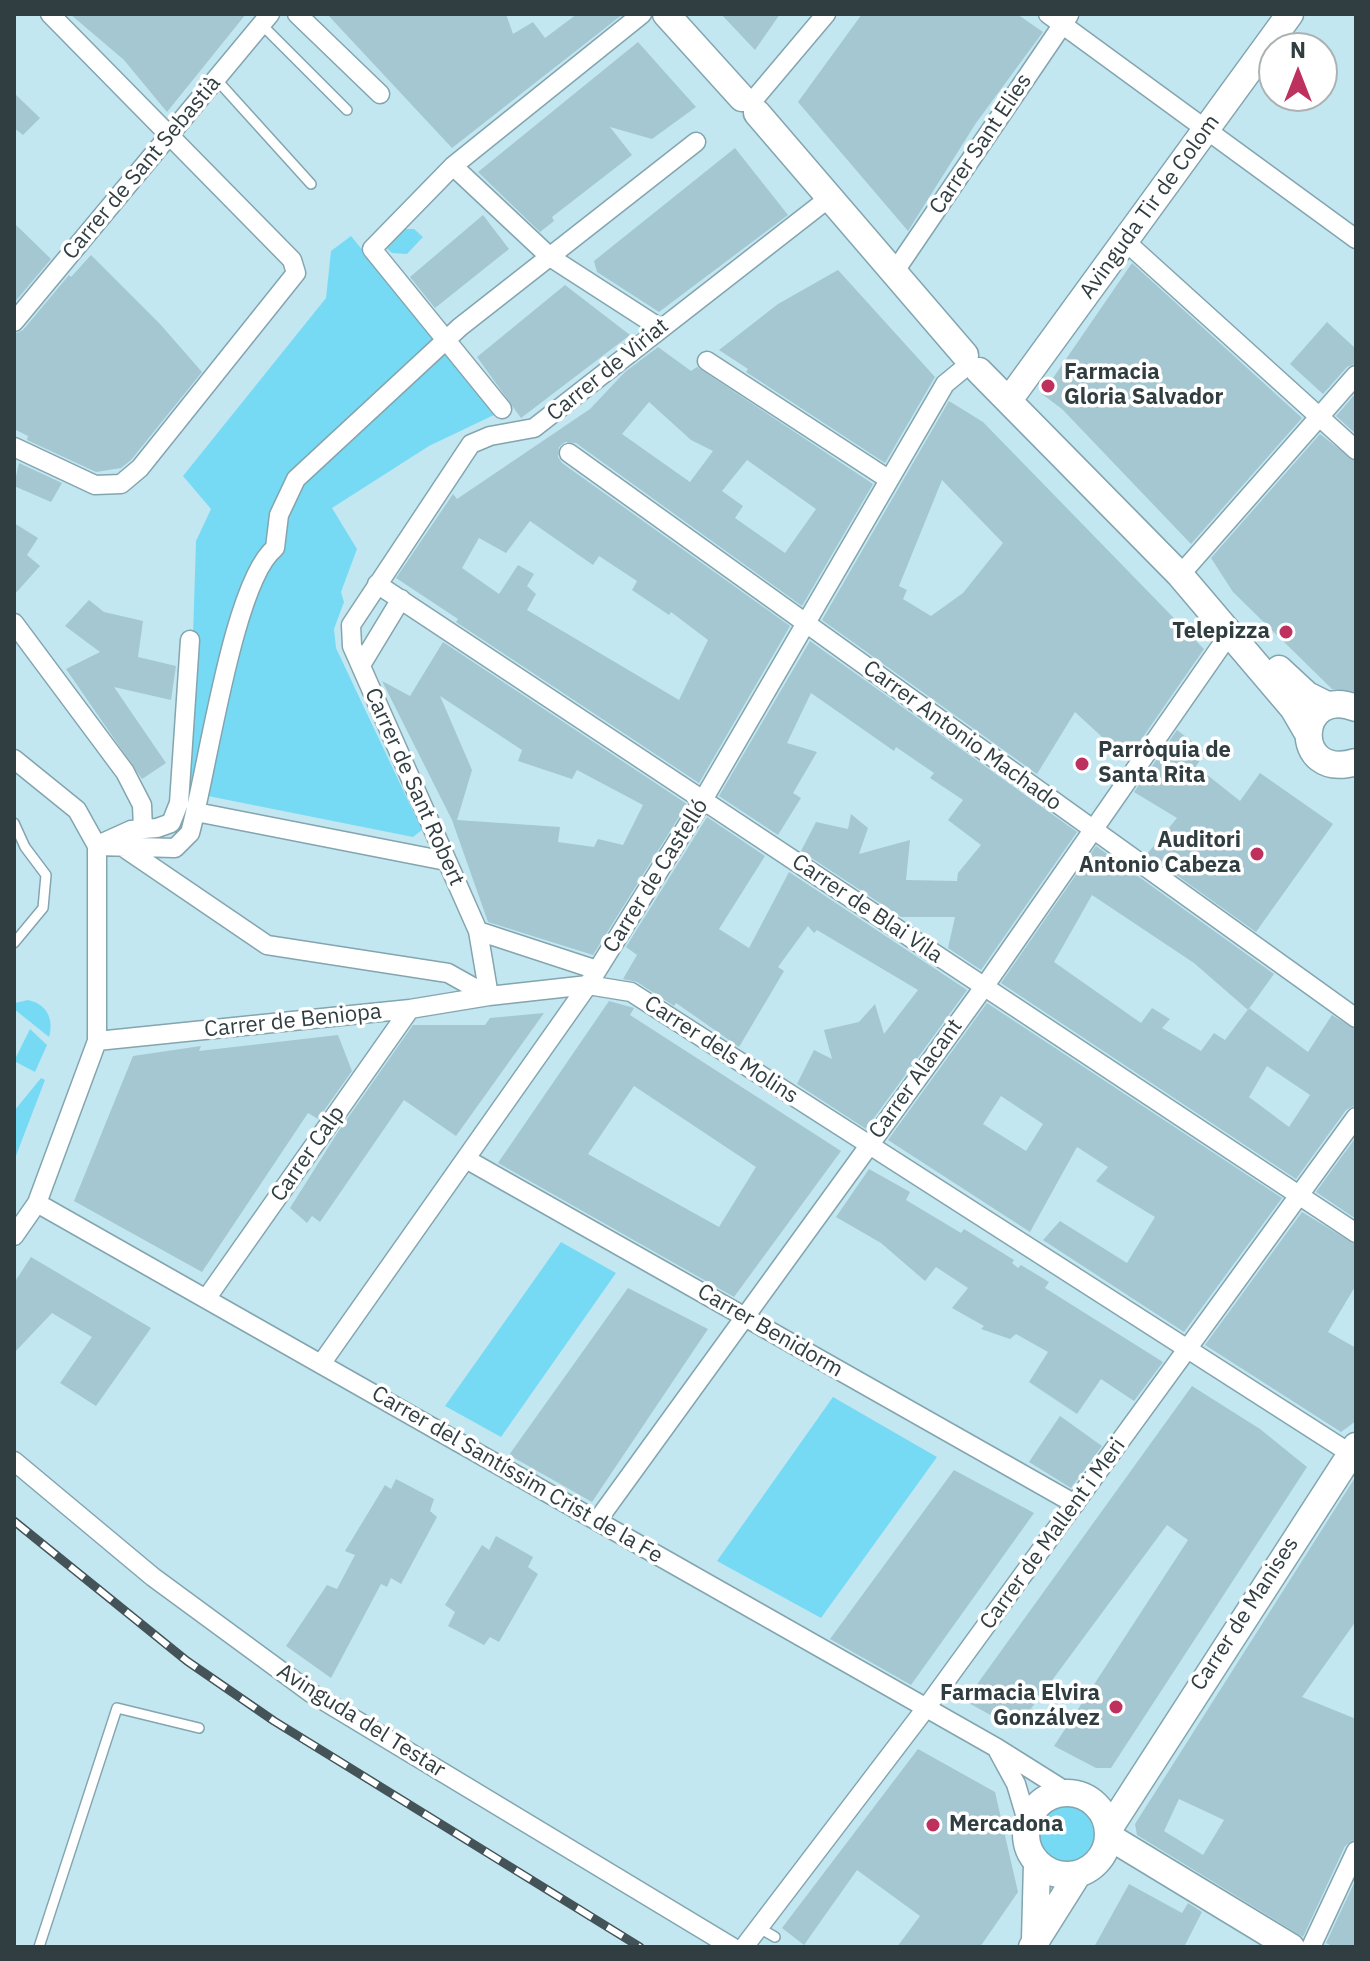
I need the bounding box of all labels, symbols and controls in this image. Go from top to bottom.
north arrow [1258,32,1338,112]
text: N [1290,35,1306,64]
street label: Carrer Sant Elies [924,69,1038,219]
street label: Carrer de Sant Sebastià [57,71,227,265]
street label: Avinguda Tir de Colom [1074,110,1226,304]
street label: Carrer de Viriat [542,313,674,427]
place label: Farmacia Gloria Salvador [1064,360,1223,412]
marker: Farmacia Gloria Salvador [1039,377,1057,395]
place label: Telepizza [1172,619,1270,645]
marker: Telepizza [1277,623,1295,641]
street label: Carrer Antonio Machado [858,655,1066,817]
street label: Carrer de Sant Robert [359,684,469,890]
place label: Parròquia de Santa Rita [1098,738,1231,790]
marker: Parròquia de Santa Rita [1073,755,1091,773]
street label: Carrer de Castelló [598,794,714,958]
place label: Auditori Antonio Cabeza [1079,828,1241,880]
marker: Auditori Antonio Cabeza [1248,845,1266,863]
street label: Carrer de Blai Vila [787,849,947,969]
street label: Carrer dels Molins [639,990,803,1110]
street label: Carrer de Beniopa [203,999,383,1043]
street label: Carrer Alacant [864,1014,968,1144]
street label: Carrer Calp [265,1101,351,1207]
street label: Carrer Benidorm [693,1279,847,1383]
street label: Carrer del Santíssim Crist de la Fe [367,1381,667,1569]
street label: Carrer de Mallent i Meri [975,1433,1131,1635]
street label: Carrer de Manises [1185,1532,1305,1696]
street label: Avinguda del Testar [272,1659,450,1783]
place label: Farmacia Elvira Gonzálvez [940,1681,1100,1732]
marker: Farmacia Elvira Gonzálvez [1107,1698,1125,1716]
place label: Mercadona [949,1812,1063,1838]
marker: Mercadona [924,1816,942,1834]

